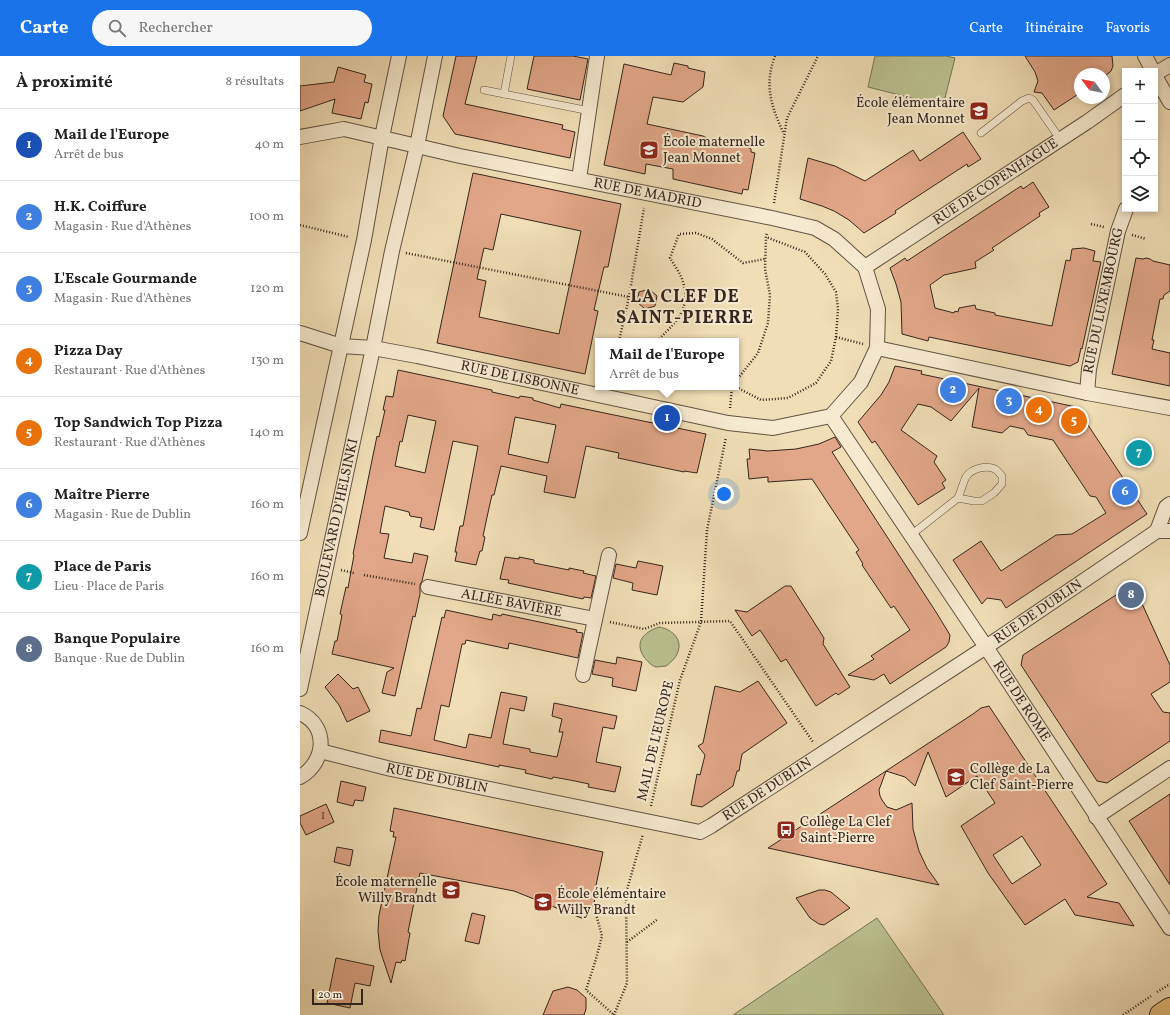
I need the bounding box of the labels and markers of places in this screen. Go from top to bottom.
place label: École élémentaire Jean Monnet [856,94,965,129]
school or university icon: École élémentaire Jean Monnet [968,100,990,122]
place label: École maternelle Jean Monnet [663,133,765,168]
school or university icon: École maternelle Jean Monnet [638,139,660,161]
pin: 2 [940,375,966,405]
pin: 3 [996,386,1022,416]
pin: 4 [1026,395,1052,425]
pin: 1 [654,403,680,433]
pin: 5 [1061,406,1087,436]
pin: 7 [1126,438,1152,468]
pin: 6 [1112,477,1138,507]
pin: 8 [1118,580,1144,610]
place label: Collège de La Clef Saint-Pierre [970,760,1074,795]
school or university icon: Collège de La Clef Saint-Pierre [945,766,967,788]
place label: Collège La Clef Saint-Pierre [800,813,892,848]
bus stop icon: Collège La Clef Saint-Pierre [775,819,797,841]
place label: École maternelle Willy Brandt [335,873,437,908]
school or university icon: École maternelle Willy Brandt [440,879,462,901]
place label: École élémentaire Willy Brandt [557,885,666,920]
school or university icon: École élémentaire Willy Brandt [532,891,554,913]

